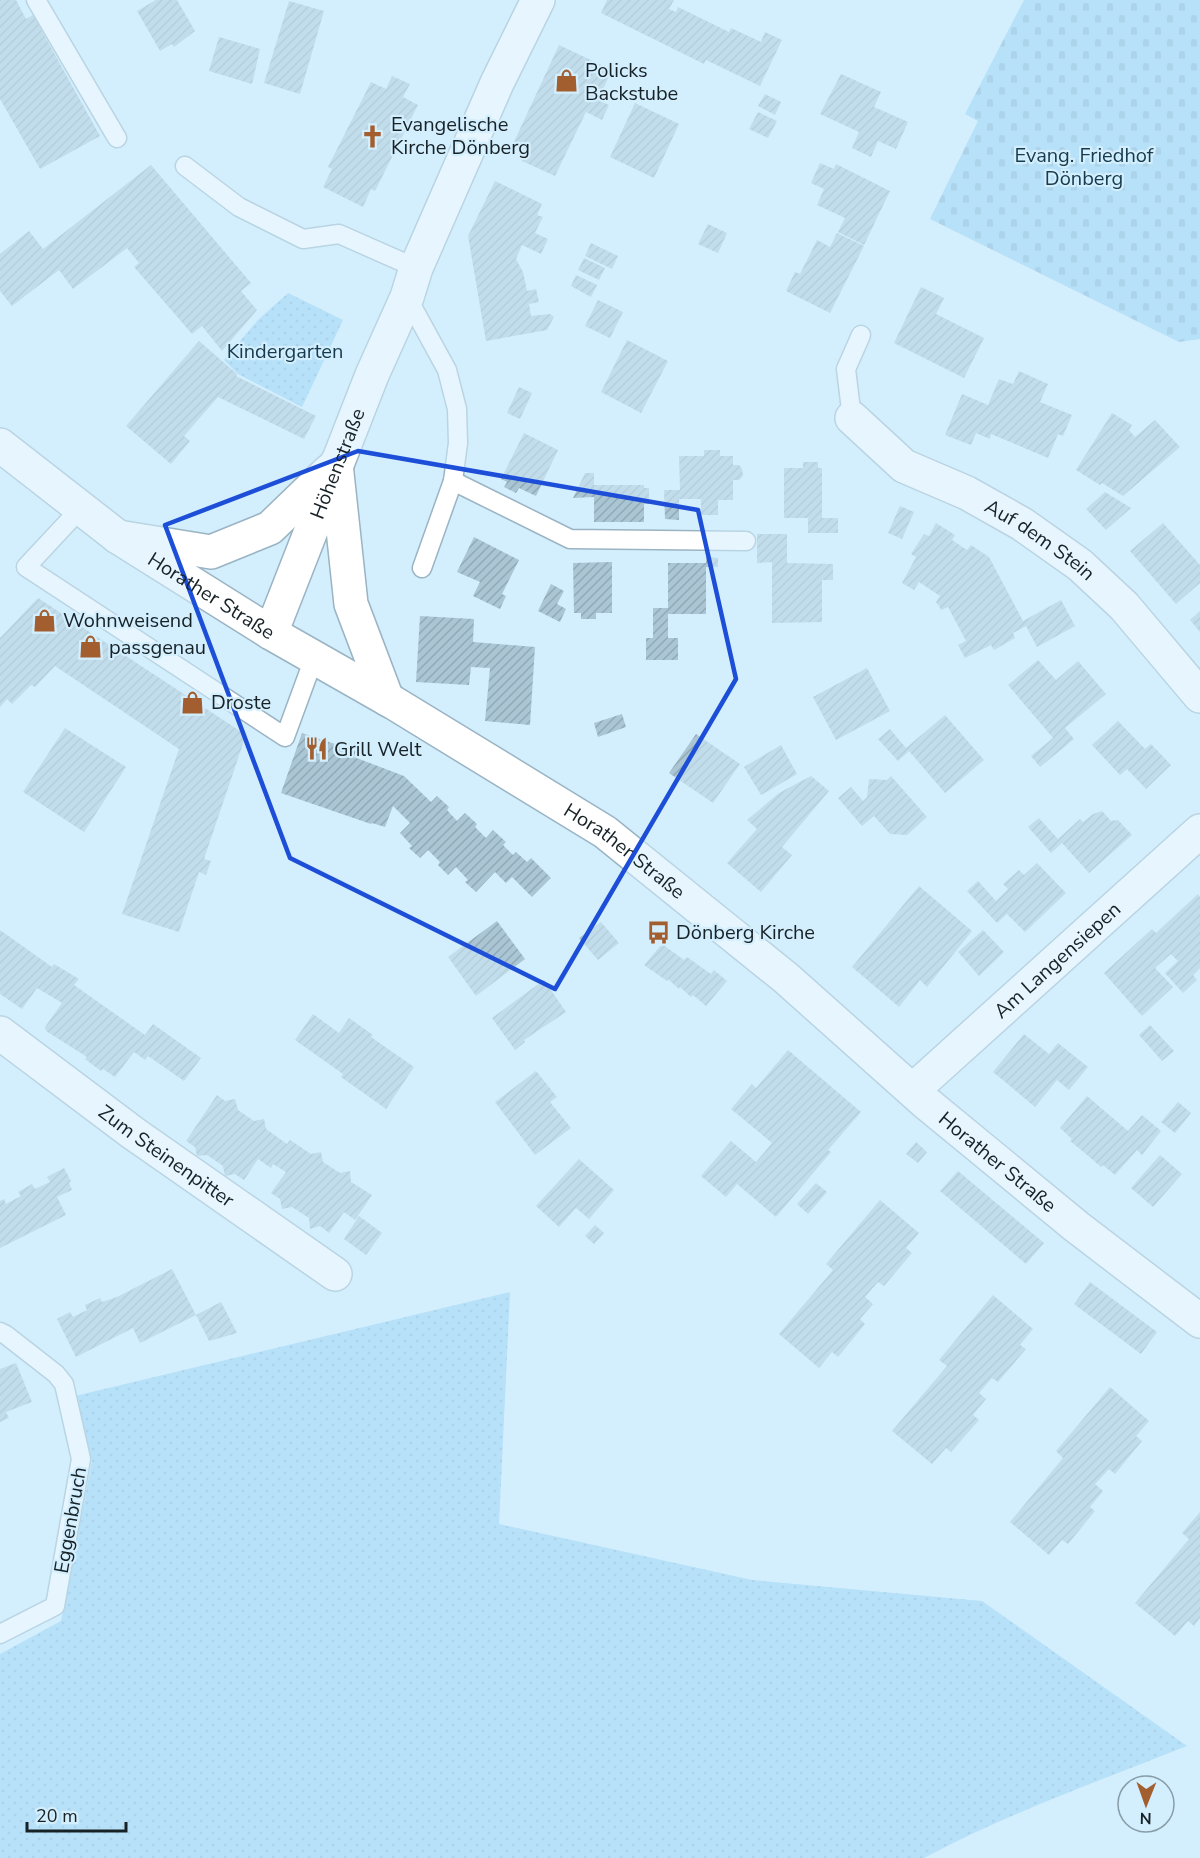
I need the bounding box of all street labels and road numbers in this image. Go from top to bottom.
street label: Höhenstraße [304,404,372,523]
street label: Auf dem Stein [980,493,1101,587]
street label: Horather Straße [143,546,280,646]
street label: Horather Straße [559,797,691,905]
street label: Am Langensiepen [988,896,1127,1025]
street label: Zum Steinenpitter [93,1099,240,1214]
street label: Horather Straße [933,1106,1062,1219]
street label: Eggenbruch [48,1465,93,1575]

